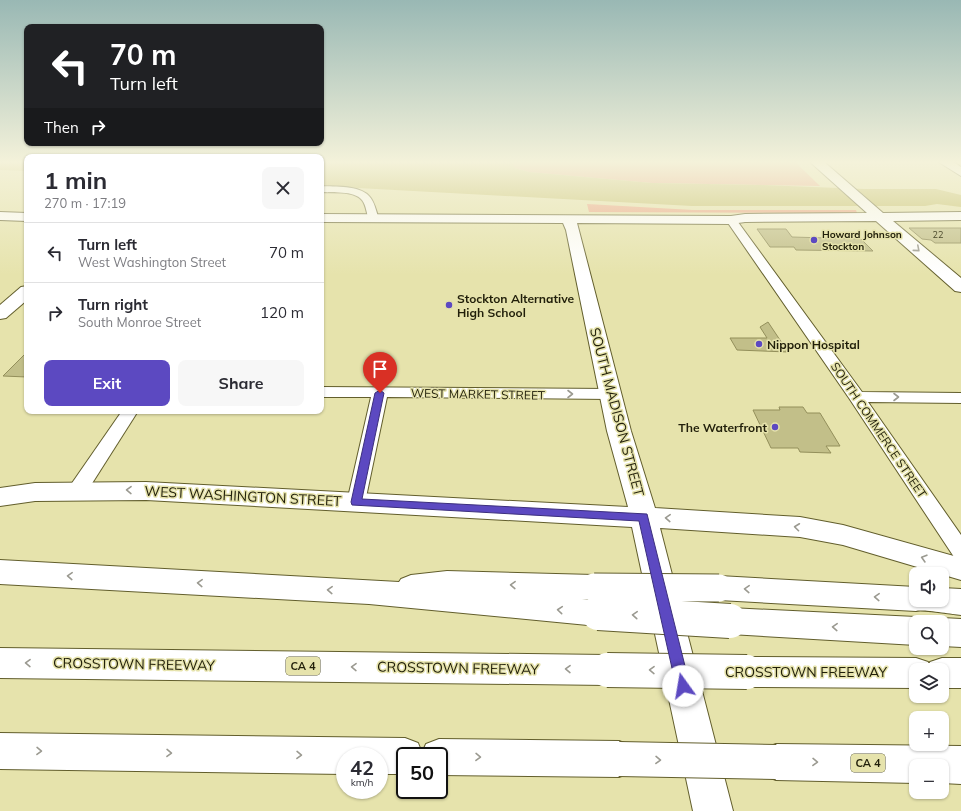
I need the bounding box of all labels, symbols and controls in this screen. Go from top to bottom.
text: 70 m [110,37,176,72]
icon: left [44,40,96,92]
text: Turn left [110,72,178,95]
icon: right [87,116,109,138]
text: Then [44,118,79,137]
text: 1 min [44,165,107,195]
button: close [262,167,304,209]
text: 270 m · 17:19 [44,195,126,211]
place label: Howard Johnson Stockton [822,228,902,253]
house number: 22 [933,229,943,240]
text: Turn left [78,235,137,254]
marker: Howard Johnson Stockton [809,235,819,245]
icon: left [44,242,66,264]
text: 70 m [269,243,304,262]
one-way arrow [913,244,920,251]
text: West Washington Street [78,254,226,270]
place label: Stockton Alternative High School [457,291,575,320]
text: Turn right [78,295,148,314]
marker: Stockton Alternative High School [444,300,454,310]
icon: right [44,302,66,324]
text: 120 m [260,303,304,322]
text: South Monroe Street [78,314,201,330]
street label: SOUTH MADISON STREET [586,326,648,499]
place label: Nippon Hospital [767,337,860,352]
marker: Nippon Hospital [754,339,764,349]
pin [363,352,397,393]
icon: arrive [369,358,391,380]
street label: SOUTH COMMERCE STREET [828,359,931,501]
button: Exit [44,360,170,406]
button: Share [178,360,304,406]
street label: WEST MARKET STREET [411,385,546,403]
one-way arrow [567,390,573,398]
one-way arrow [893,393,899,401]
place label: The Waterfront [678,420,767,435]
marker: The Waterfront [770,422,780,432]
street label: WEST WASHINGTON STREET [144,482,342,510]
one-way arrow [126,486,132,494]
one-way arrow [665,514,671,523]
one-way arrow [794,523,801,532]
one-way arrow [920,554,927,563]
map controls [909,567,949,799]
button: sound [909,567,949,607]
one-way arrow [67,571,73,580]
one-way arrow [197,579,203,587]
one-way arrow [510,581,516,590]
one-way arrow [744,585,750,594]
one-way arrow [327,586,333,595]
one-way arrow [874,593,880,601]
one-way arrow [557,605,563,614]
one-way arrow [632,611,638,620]
button: search [909,615,949,655]
one-way arrow [832,622,838,631]
street label: CROSSTOWN FREEWAY [53,654,216,674]
road number: CA 4 [286,657,320,675]
street label: CROSSTOWN FREEWAY [377,658,540,678]
one-way arrow [25,659,31,667]
one-way arrow [351,663,357,671]
street label: CROSSTOWN FREEWAY [725,663,887,681]
button: layers [909,663,949,703]
one-way arrow [565,665,571,673]
position arrow [662,665,704,707]
one-way arrow [649,666,655,674]
button: + [909,711,949,751]
one-way arrow [36,747,42,756]
speed limit sign: 50 [396,747,448,799]
one-way arrow [166,749,172,757]
one-way arrow [296,751,302,759]
one-way arrow [475,753,481,761]
road number: CA 4 [851,754,885,772]
text: 42 [350,755,374,780]
one-way arrow [655,755,661,764]
one-way arrow [812,758,818,766]
button: − [909,759,949,799]
text: km/h [351,776,373,789]

